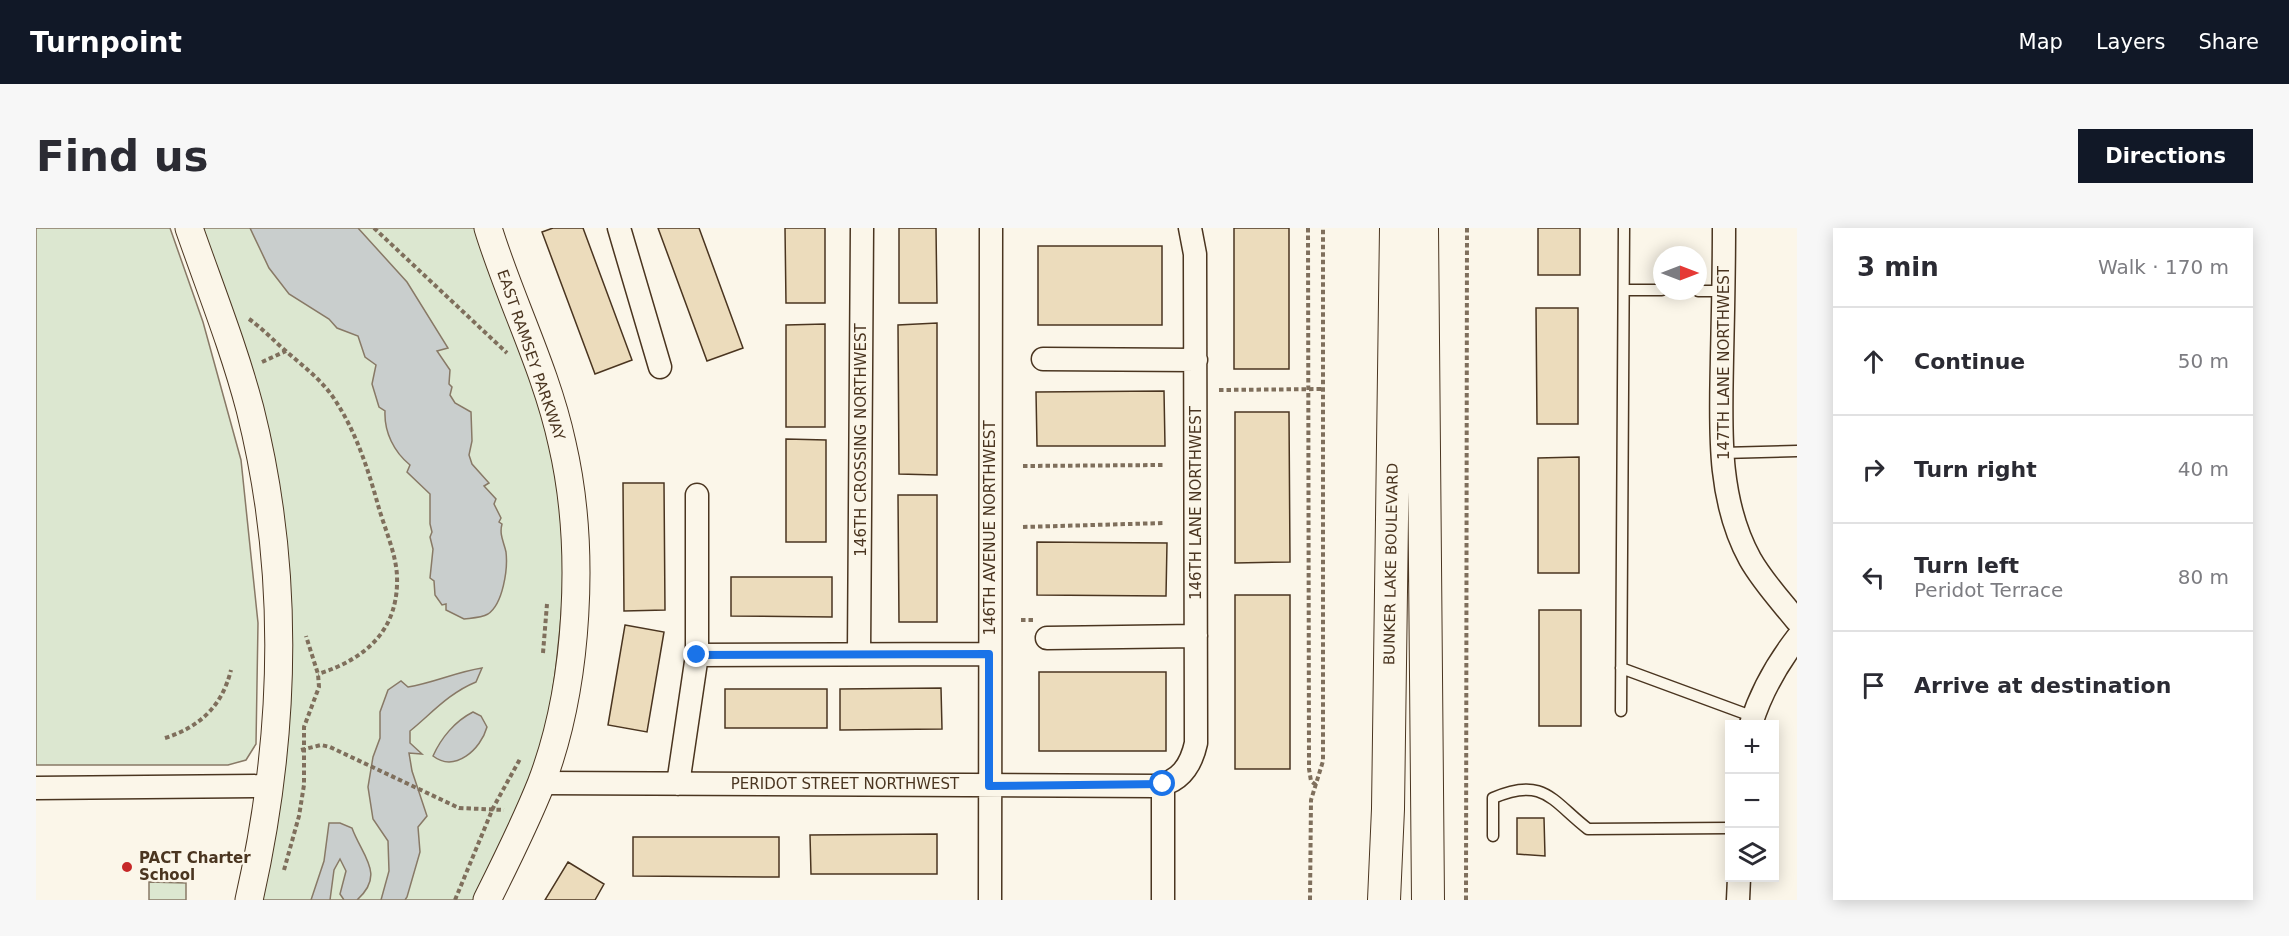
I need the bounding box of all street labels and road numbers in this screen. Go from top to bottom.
street label: 147TH LANE NORTHWEST [1715,265,1733,460]
street label: EAST RAMSEY PARKWAY [493,267,569,444]
street label: 146TH CROSSING NORTHWEST [852,322,870,557]
street label: 146TH LANE NORTHWEST [1187,405,1205,600]
street label: 146TH AVENUE NORTHWEST [981,420,999,636]
street label: BUNKER LAKE BOULEVARD [1380,463,1402,665]
street label: PERIDOT STREET NORTHWEST [731,775,960,793]

